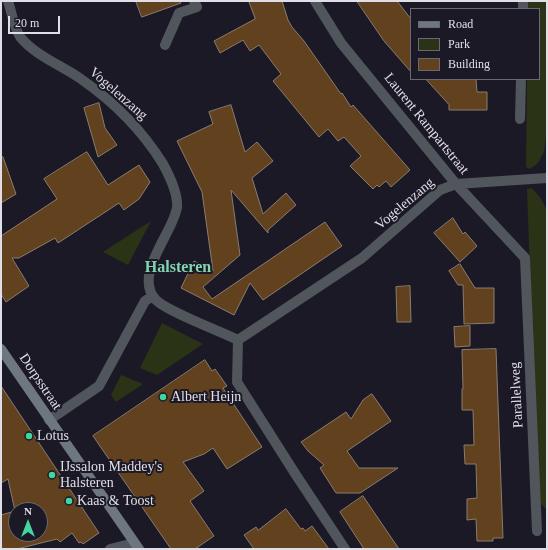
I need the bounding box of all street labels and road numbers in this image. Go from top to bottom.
street label: Vogelenzang [85,64,151,124]
street label: Laurent Rampartstraat [380,70,472,178]
street label: Vogelenzang [372,174,438,234]
street label: Dorpsstraat [15,351,65,413]
street label: Parallelweg [507,362,527,428]

